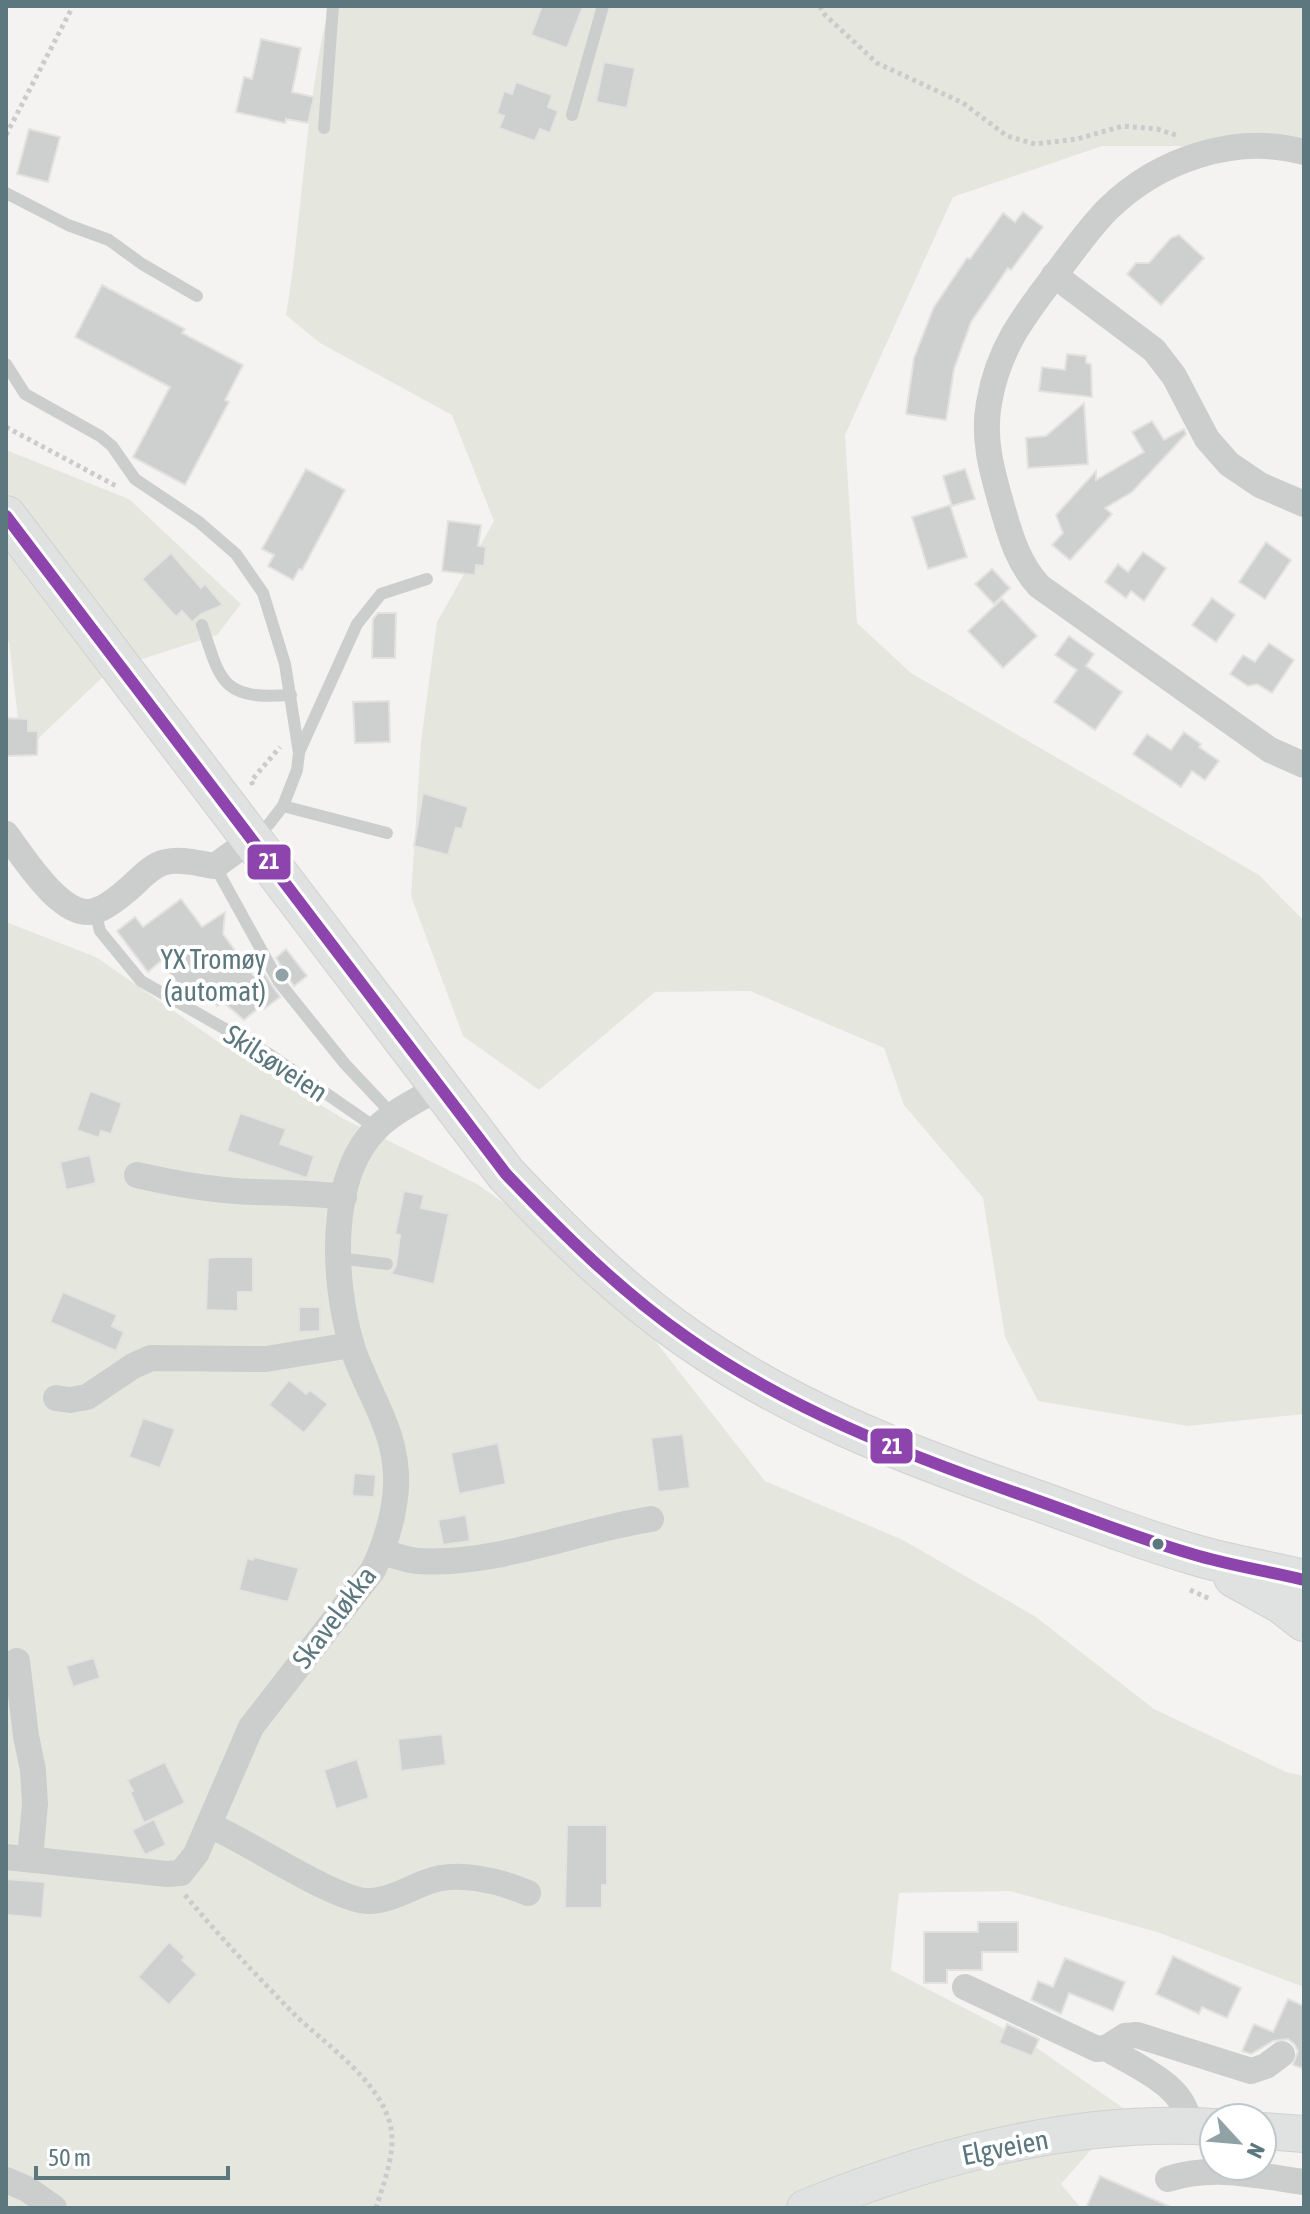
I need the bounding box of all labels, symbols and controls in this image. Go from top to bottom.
line badge: 21 [246,843,292,881]
text: 21 [259,848,279,874]
place label: YX Tromøy (automat) [160,943,266,1007]
marker: YX Tromøy (automat) [273,966,291,984]
street label: Skilsøveien [218,1018,334,1108]
line badge: 21 [869,1427,914,1465]
text: 21 [882,1433,902,1459]
unlabelled marker [1150,1536,1166,1552]
street label: Skaveløkka [285,1560,383,1674]
north arrow [1198,2102,1278,2182]
street label: Elgveien [959,2123,1051,2171]
scale bar [36,2130,228,2180]
text: N [1241,2139,1271,2162]
text: 50 m [48,2144,91,2171]

